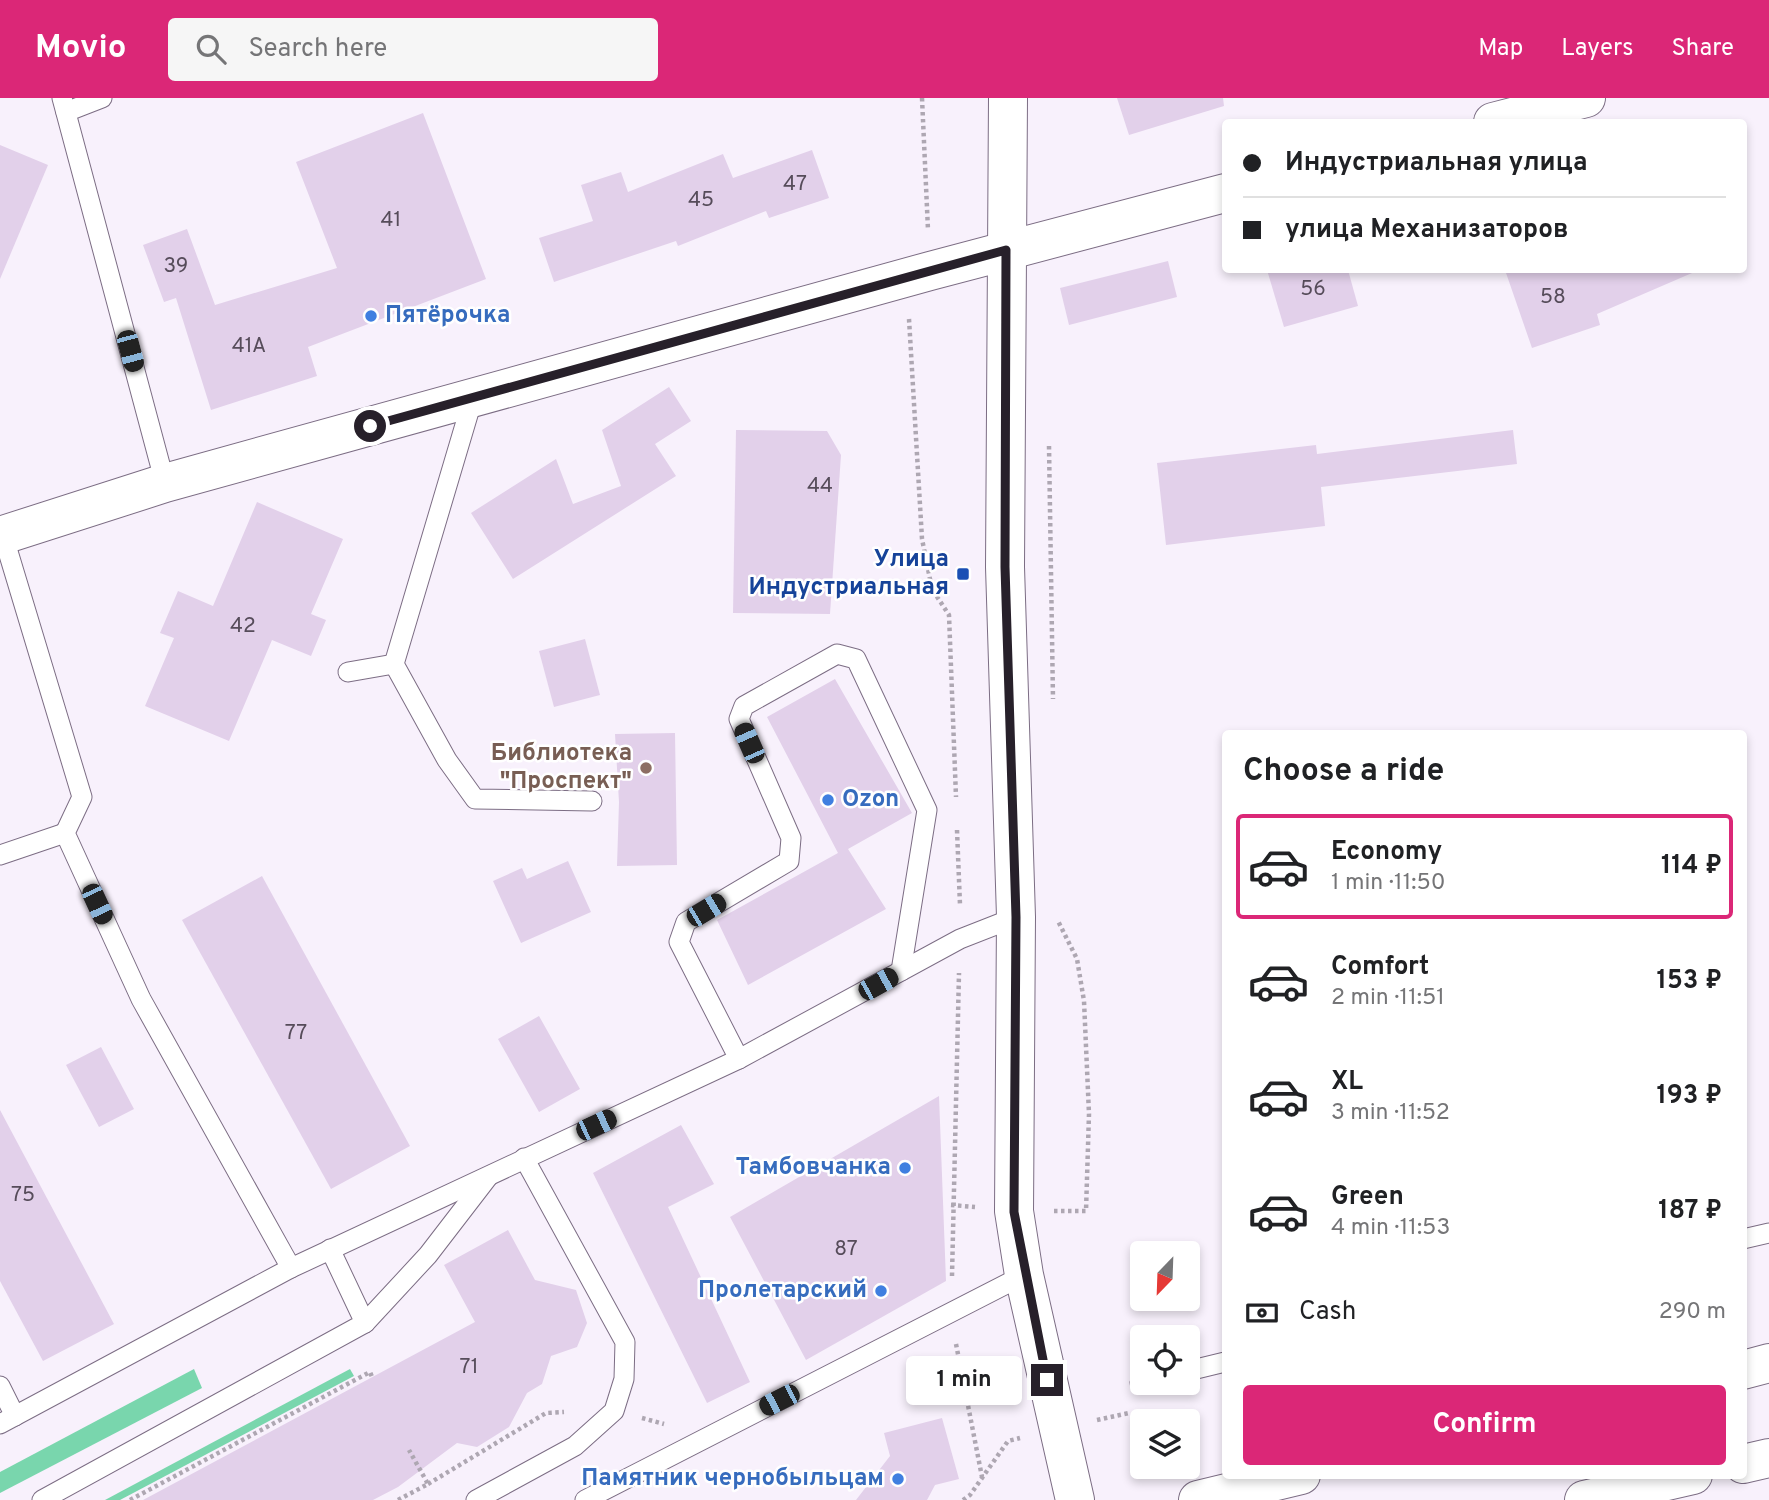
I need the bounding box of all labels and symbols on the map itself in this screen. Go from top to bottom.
house number: 47 [783,171,807,198]
house number: 45 [688,187,714,214]
house number: 41 [381,207,401,234]
house number: 39 [164,253,188,280]
house number: 56 [1300,276,1326,303]
house number: 58 [1540,284,1566,311]
place label: Пятёрочка [385,301,510,331]
marker: Пятёрочка [363,308,379,324]
car [115,328,146,374]
house number: 41А [232,333,266,360]
route start [354,410,386,442]
house number: 44 [807,473,833,500]
place label: Улица Индустриальная [749,545,949,603]
marker: Улица Индустриальная [955,566,971,582]
house number: 42 [230,613,256,640]
car [731,720,768,766]
place label: Библиотека "Проспект" [491,739,632,797]
marker: Библиотека "Проспект" [638,760,654,776]
place label: Ozon [842,785,899,815]
marker: Ozon [820,792,836,808]
car [79,881,116,927]
car [683,890,730,930]
car [855,965,902,1003]
house number: 77 [285,1020,307,1047]
car [573,1107,620,1143]
place label: Тамбовчанка [736,1153,891,1183]
marker: Тамбовчанка [897,1160,913,1176]
house number: 75 [11,1182,35,1209]
house number: 87 [834,1236,858,1263]
north arrow [1130,1241,1200,1311]
place label: Пролетарский [698,1276,867,1306]
marker: Пролетарский [873,1283,889,1299]
house number: 71 [459,1354,479,1381]
callout: 1 min [907,1356,1023,1404]
route end [1031,1364,1063,1396]
car [756,1381,803,1419]
place label: Памятник чернобыльцам [581,1464,884,1494]
marker: Памятник чернобыльцам [890,1471,906,1487]

